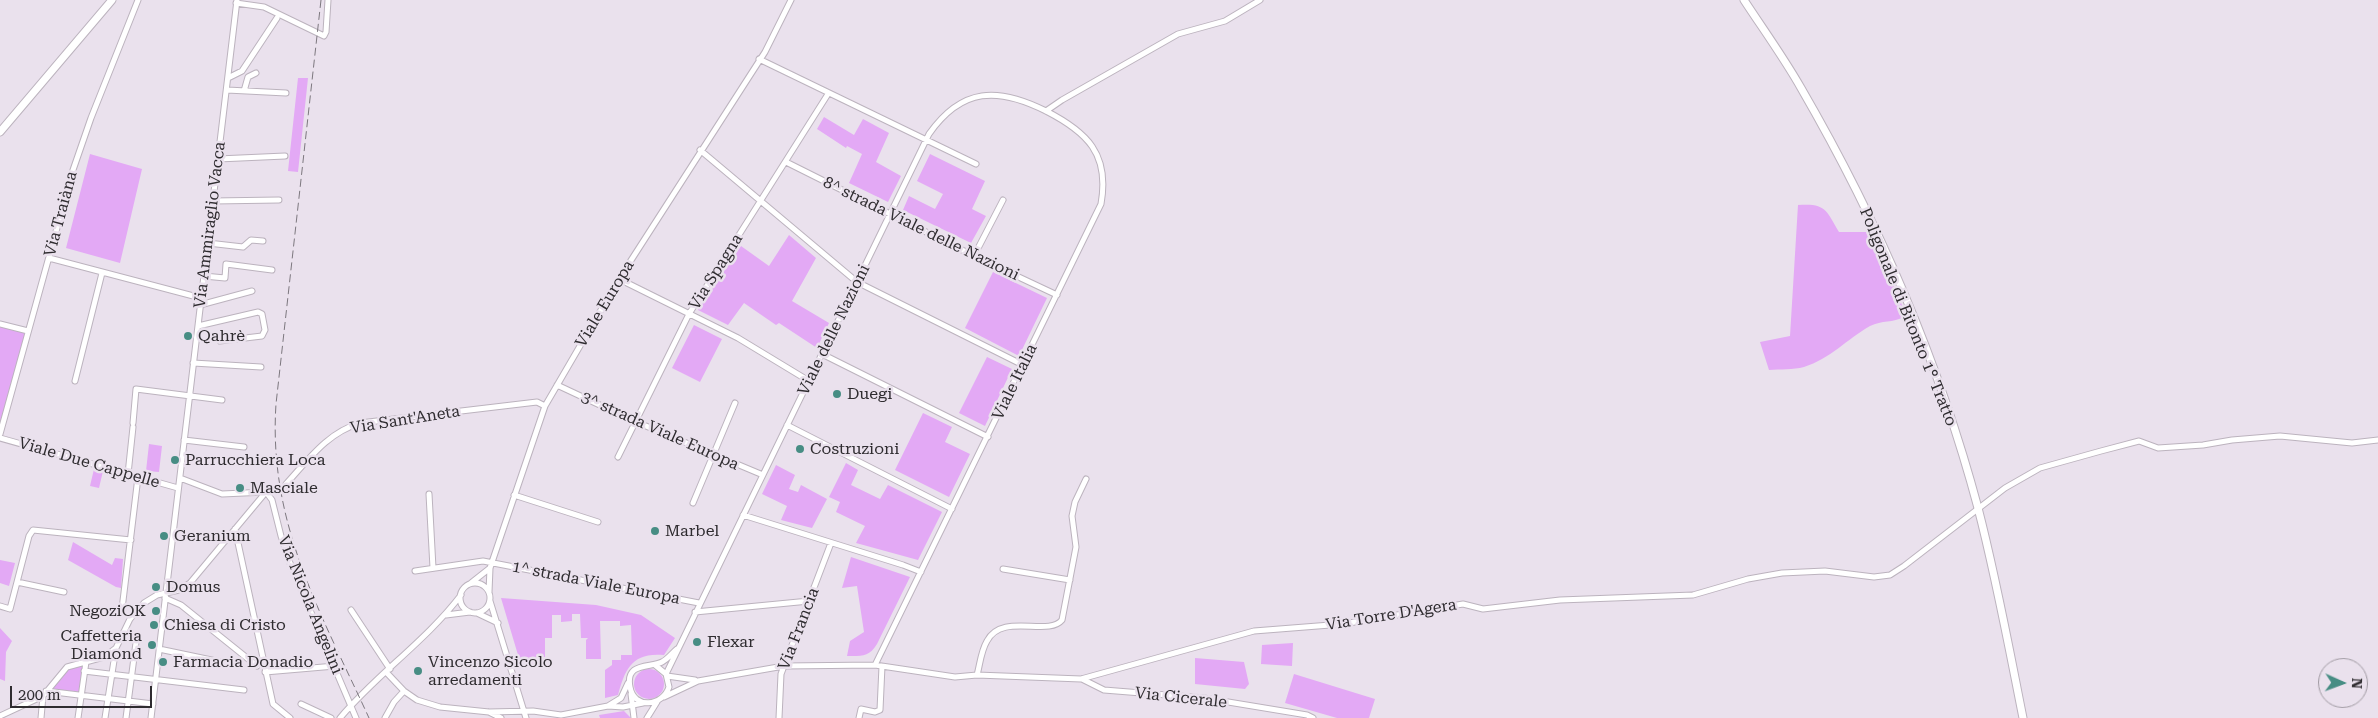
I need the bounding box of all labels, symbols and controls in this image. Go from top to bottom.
street label: Via Ammiraglio Vacca [190,141,230,309]
street label: Via Traiàna [40,169,82,259]
street label: 8^ strada Viale delle Nazioni [820,173,1022,285]
street label: Poligonale di Bitonto 1° Tratto [1855,205,1961,429]
street label: Via Spagna [685,230,747,314]
street label: Viale Europa [572,257,638,351]
street label: Viale delle Nazioni [794,261,874,399]
place label: Qahrè [198,326,245,346]
marker: Qahrè [182,330,194,342]
street label: Viale Italia [988,341,1042,423]
place label: Duegi [847,384,892,404]
street label: 3^ strada Viale Europa [578,388,742,474]
marker: Duegi [831,388,843,400]
street label: Via Sant'Aneta [349,402,461,438]
street label: Viale Due Cappelle [16,434,162,492]
place label: Costruzioni [810,439,899,459]
marker: Costruzioni [794,443,806,455]
place label: Parrucchiera Loca [185,450,325,470]
marker: Parrucchiera Loca [169,454,181,466]
place label: Masciale [250,478,318,498]
marker: Masciale [234,482,246,494]
place label: Marbel [665,521,719,541]
marker: Marbel [649,525,661,537]
place label: Geranium [174,526,251,546]
marker: Geranium [158,530,170,542]
street label: Via Nicola Angelini [273,533,347,677]
street label: 1^ strada Viale Europa [510,557,682,609]
place label: Domus [166,577,220,597]
marker: Domus [150,581,162,593]
street label: Via Francia [775,585,823,673]
street label: Via Torre D'Agera [1324,595,1458,635]
place label: NegoziOK [69,601,146,621]
marker: NegoziOK [150,605,162,617]
place label: Chiesa di Cristo [164,615,286,635]
marker: Chiesa di Cristo [148,619,160,631]
place label: Caffetteria Diamond [60,626,142,664]
place label: Flexar [707,632,755,652]
marker: Flexar [691,636,703,648]
marker: Caffetteria Diamond [146,639,158,651]
place label: Farmacia Donadio [173,652,313,672]
place label: Vincenzo Sicolo arredamenti [428,652,553,690]
marker: Farmacia Donadio [157,656,169,668]
north arrow [2318,658,2368,708]
marker: Vincenzo Sicolo arredamenti [412,665,424,677]
scale bar [12,676,155,708]
text: N [2349,678,2365,689]
street label: Via Cicerale [1134,684,1228,712]
text: 200 m [18,686,61,704]

